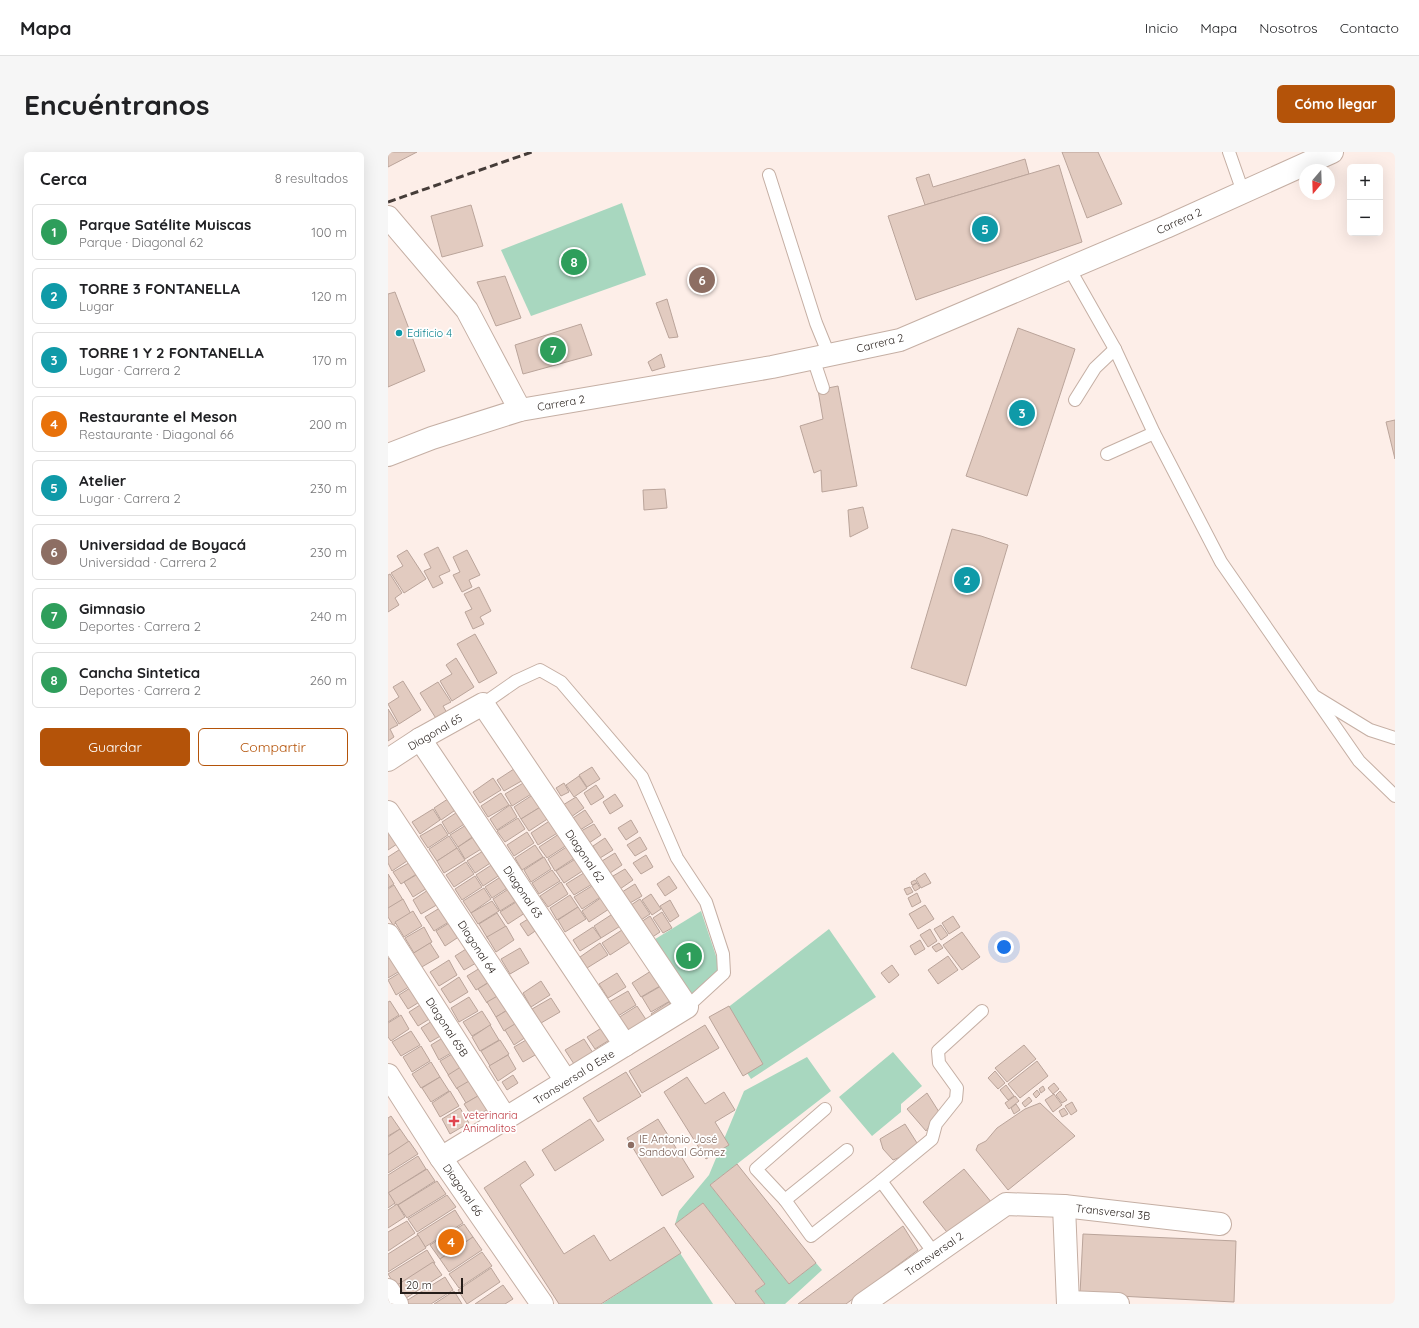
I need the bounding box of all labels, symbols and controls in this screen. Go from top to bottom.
text: Mapa [20,16,71,40]
text: Inicio [1145,19,1178,37]
text: Mapa [1200,19,1237,37]
text: Nosotros [1259,19,1318,37]
text: Contacto [1340,19,1399,37]
button: Cómo llegar [1277,85,1395,123]
text: Encuéntranos [24,87,209,122]
north arrow [1299,164,1335,200]
map controls [1347,164,1383,236]
button: + [1347,164,1383,200]
text: Cerca [40,168,87,189]
text: 8 resultados [275,170,348,186]
button: − [1347,200,1383,236]
street label: Carrera 2 [1154,205,1204,237]
pin: 5 [972,214,998,244]
text: Parque Satélite Muiscas [79,215,251,234]
text: 1 [51,224,57,240]
text: 100 m [311,224,347,240]
text: Parque · Diagonal 62 [79,234,203,250]
pin: 8 [561,247,587,277]
pin: 6 [689,265,715,295]
text: TORRE 3 FONTANELLA [79,279,240,298]
text: 2 [50,288,58,304]
text: 120 m [312,288,347,304]
text: Lugar [79,298,114,314]
place label: Edificio 4 [407,326,452,340]
marker: Edificio 4 [394,328,404,338]
street label: Carrera 2 [855,330,905,356]
pin: 7 [540,335,566,365]
text: TORRE 1 Y 2 FONTANELLA [79,343,264,362]
text: 3 [51,352,57,368]
text: 170 m [312,352,347,368]
text: Lugar · Carrera 2 [79,362,181,378]
street label: Carrera 2 [536,392,586,414]
pin: 3 [1009,398,1035,428]
text: Restaurante el Meson [79,407,237,426]
text: 4 [50,416,58,432]
text: 200 m [309,416,347,432]
text: Restaurante · Diagonal 66 [79,426,234,442]
text: Atelier [79,471,126,490]
text: 5 [50,480,58,496]
text: 230 m [310,480,347,496]
text: Lugar · Carrera 2 [79,490,181,506]
text: Universidad de Boyacá [79,535,246,554]
text: 6 [50,544,58,560]
text: 230 m [310,544,347,560]
text: Universidad · Carrera 2 [79,554,217,570]
pin: 2 [954,565,980,595]
text: Gimnasio [79,599,145,618]
text: 7 [50,608,58,624]
text: 240 m [310,608,347,624]
text: Deportes · Carrera 2 [79,618,201,634]
text: Cancha Sintetica [79,663,200,682]
text: 8 [50,672,58,688]
text: 260 m [310,672,347,688]
text: Deportes · Carrera 2 [79,682,201,698]
street label: Diagonal 65 [405,711,465,753]
button: Guardar [40,728,190,766]
button: Compartir [198,728,348,766]
street label: Diagonal 62 [562,827,608,885]
street label: Diagonal 63 [500,863,546,921]
street label: Diagonal 64 [455,918,499,976]
your location [994,937,1014,957]
pin: 1 [676,941,702,971]
street label: Diagonal 65B [423,995,471,1059]
street label: Transversal 0 Este [531,1046,617,1108]
place label: veterinaria Animalitos [463,1108,518,1135]
marker: veterinaria Animalitos [448,1115,460,1127]
place label: IE Antonio José Sandoval Gómez [639,1132,725,1159]
marker: IE Antonio José Sandoval Gómez [626,1140,636,1150]
street label: Diagonal 66 [440,1161,486,1219]
street label: Transversal 3B [1075,1201,1151,1223]
pin: 4 [438,1227,464,1257]
street label: Transversal 2 [902,1229,966,1279]
scale bar [400,1276,463,1295]
text: 20 m [406,1278,432,1292]

